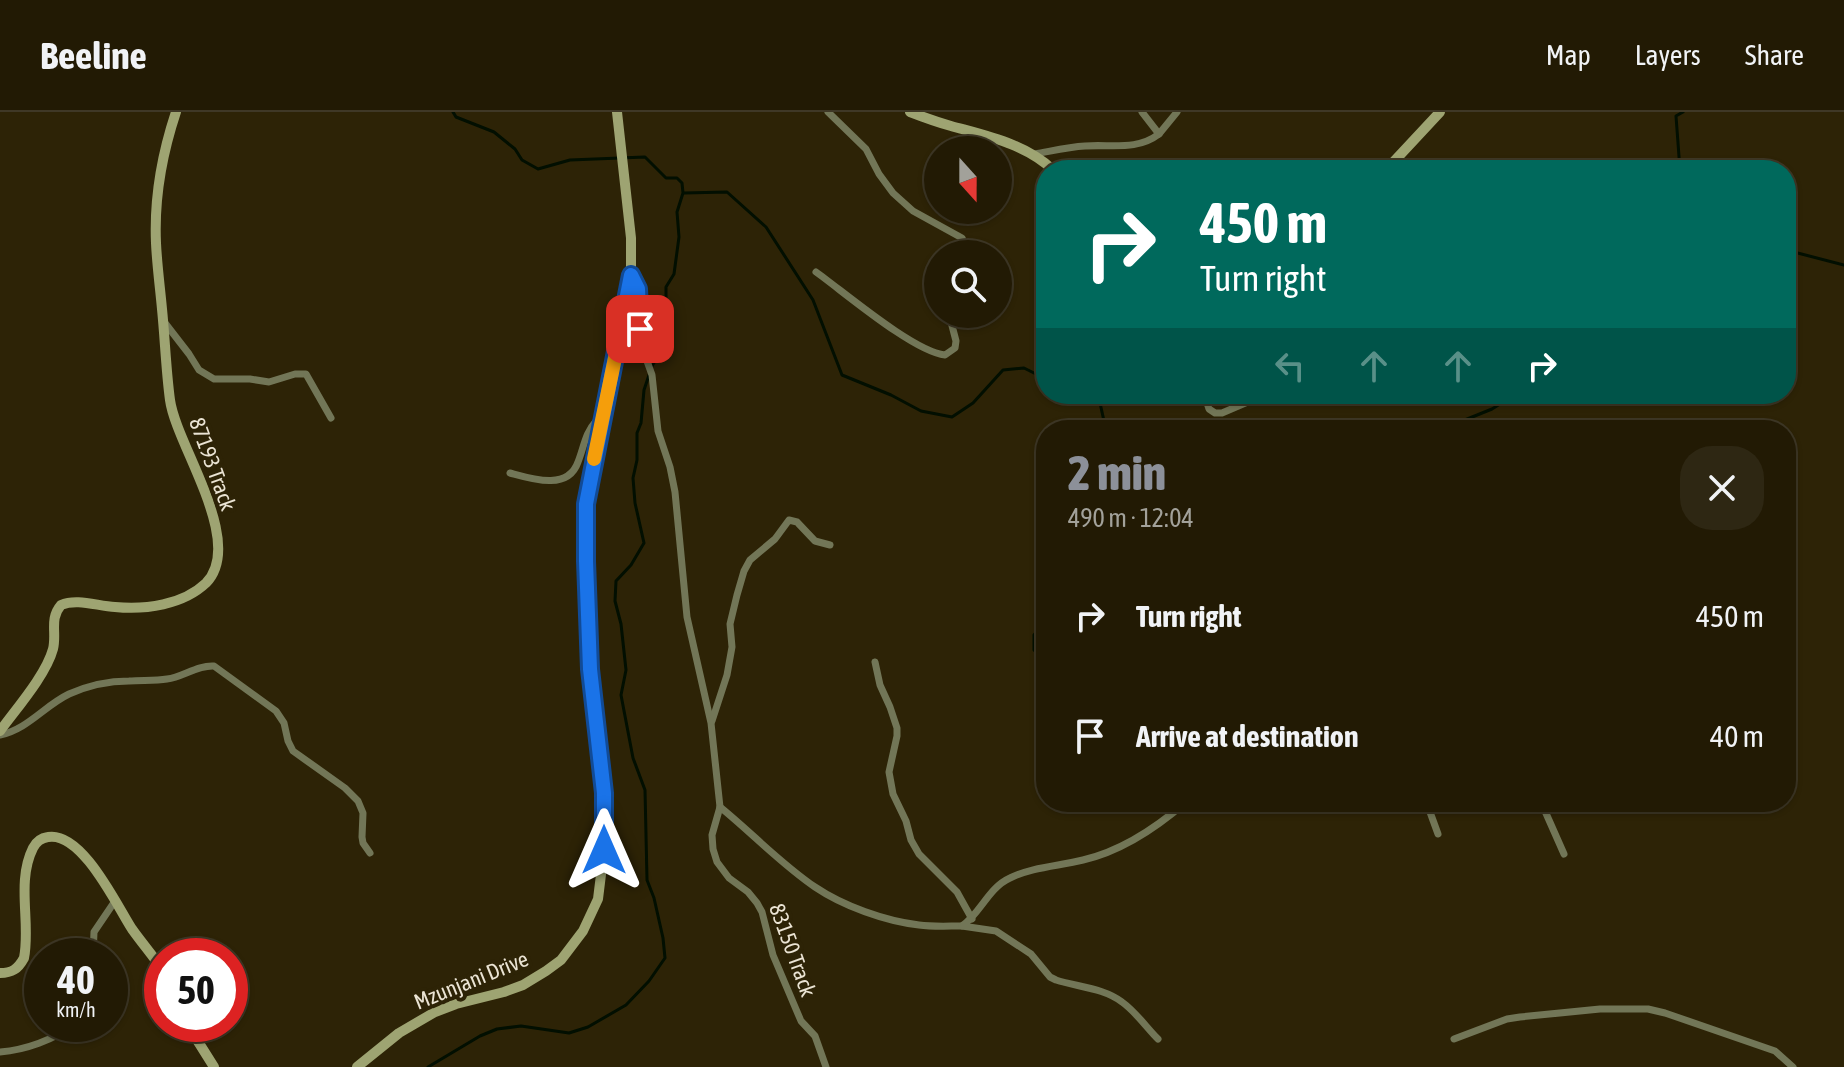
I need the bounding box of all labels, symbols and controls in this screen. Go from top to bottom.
text: Beeline [40,34,147,77]
text: Map [1546,39,1591,71]
text: Layers [1635,39,1701,71]
text: Share [1745,39,1804,71]
north arrow [924,136,1012,224]
map controls [924,136,1012,328]
text: 450 m [1200,191,1327,255]
icon: right [1068,192,1172,296]
button: search [924,240,1012,328]
text: Turn right [1200,257,1327,299]
pin [606,295,674,363]
icon: arrive [618,307,662,351]
icon: left [1268,344,1312,388]
icon: ahead [1352,344,1396,388]
icon: ahead [1436,344,1480,388]
icon: right [1520,344,1564,388]
street label: 87193 Track [184,414,242,514]
text: 2 min [1068,445,1166,500]
button: close [1680,446,1764,530]
text: 490 m · 12:04 [1068,503,1194,533]
icon: right [1068,594,1112,638]
text: Turn right [1136,599,1242,633]
text: 450 m [1696,599,1764,633]
icon: arrive [1068,714,1112,758]
text: Arrive at destination [1136,719,1358,753]
text: 40 m [1710,719,1764,753]
position arrow [562,808,646,892]
street label: 83150 Track [764,900,822,1000]
speed limit sign: 50 [144,938,248,1042]
street label: Mzunjani Drive [410,945,532,1015]
text: 40 [57,957,95,1002]
text: km/h [56,998,96,1021]

